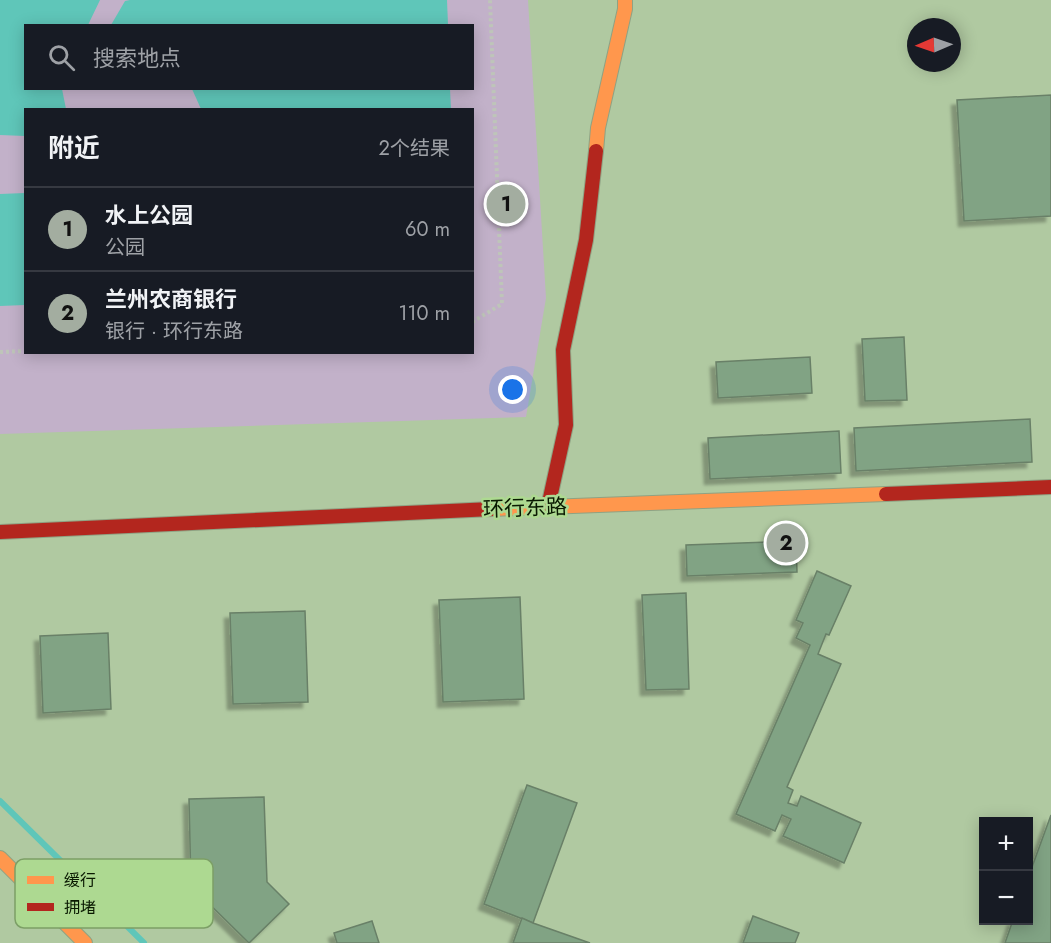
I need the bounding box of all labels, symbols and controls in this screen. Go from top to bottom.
north arrow [907,18,961,72]
search box [24,24,474,90]
icon: search [45,41,78,74]
text: 搜索地点 [93,42,181,74]
text: 附近 [48,129,100,167]
text: 2个结果 [379,134,450,163]
pin: 1 [486,182,526,226]
text: 水上公园 [105,199,193,231]
text: 1 [62,215,73,244]
text: 60 m [405,215,450,244]
text: 公园 [105,233,145,262]
text: 兰州农商银行 [105,283,237,315]
text: 2 [61,299,74,328]
text: 110 m [398,299,450,328]
text: 银行 · 环行东路 [105,317,243,346]
your location [498,375,527,404]
street label: 环行东路 [483,492,567,524]
pin: 2 [766,520,806,566]
map controls [979,817,1033,925]
button: + [979,817,1033,871]
legend [15,859,213,928]
text: 缓行 [64,869,96,892]
button: − [979,871,1033,925]
text: 拥堵 [64,896,96,919]

